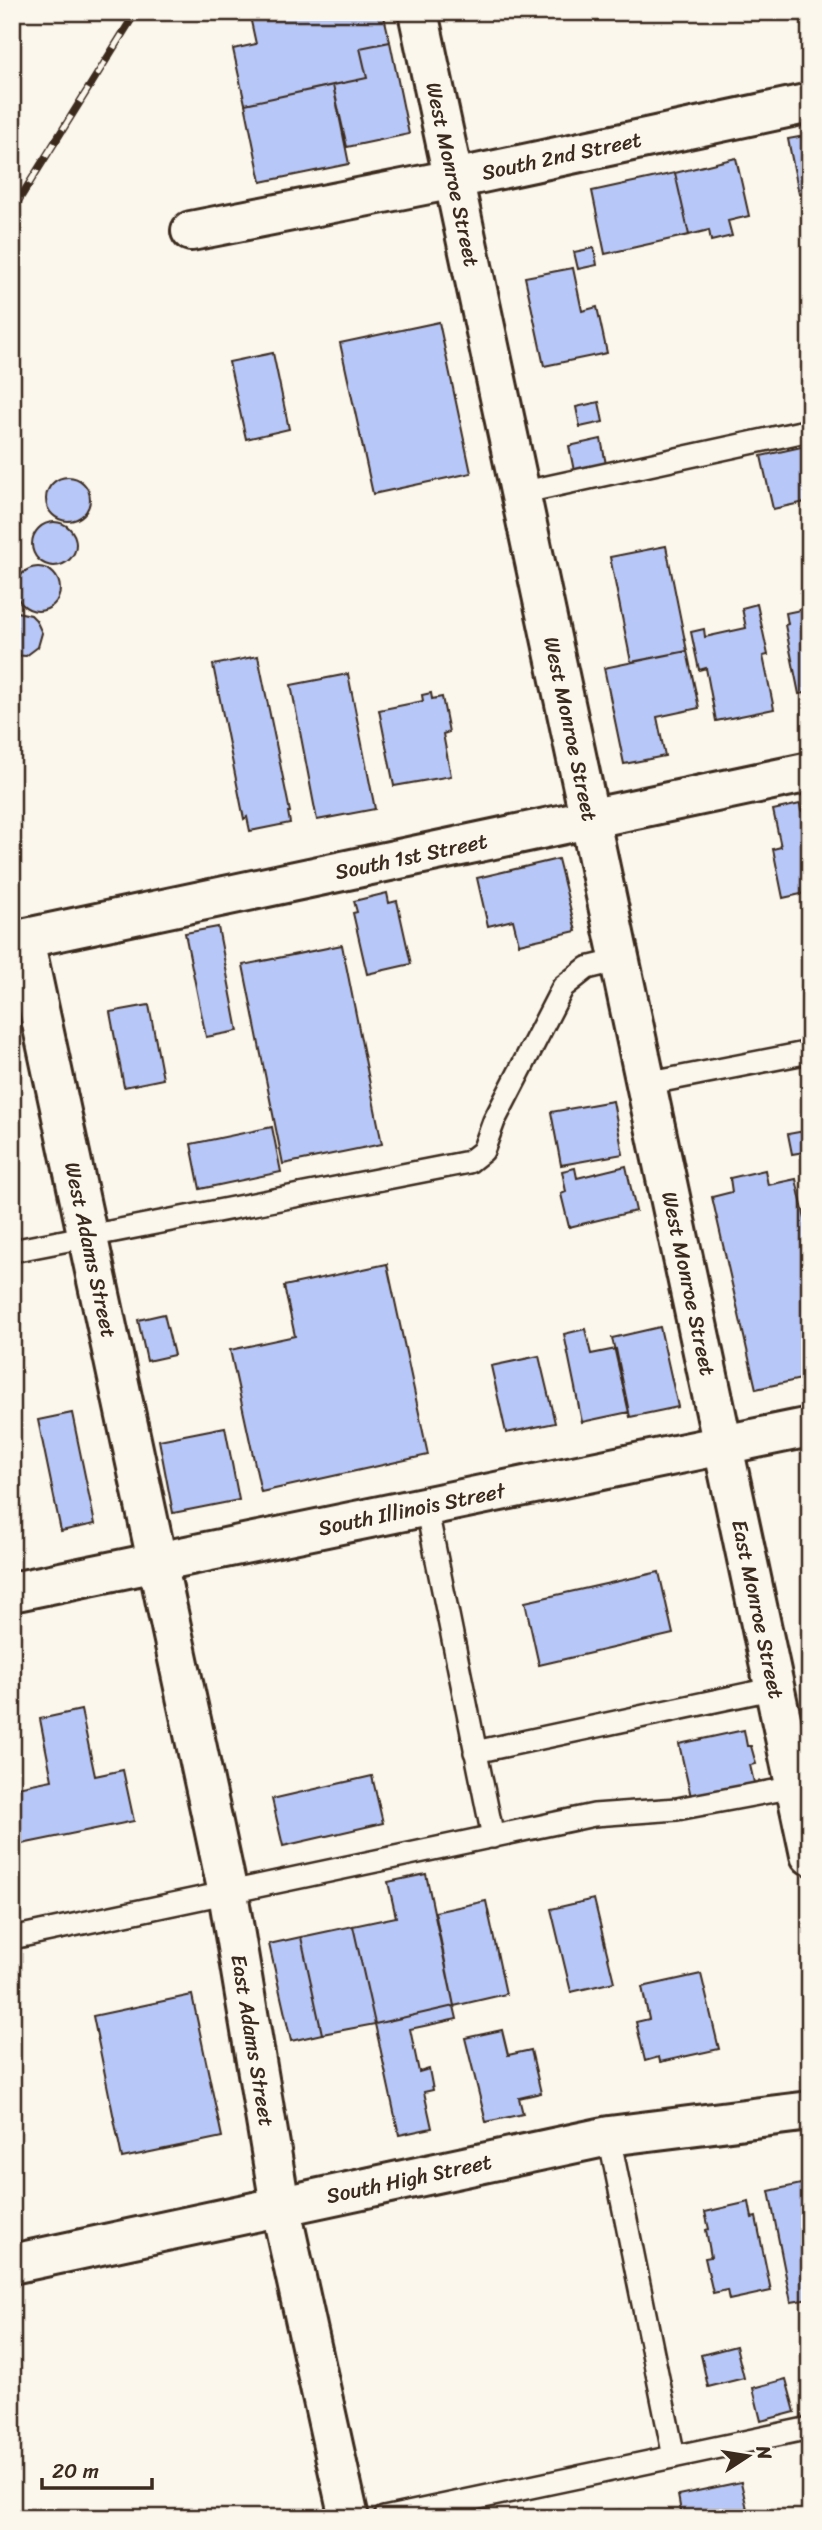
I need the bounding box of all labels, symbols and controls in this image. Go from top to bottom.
street label: West Monroe Street [414,79,491,270]
street label: South 2nd Street [478,120,645,192]
street label: West Monroe Street [532,633,609,825]
street label: South 1st Street [331,822,491,891]
street label: West Adams Street [53,1158,128,1342]
street label: West Monroe Street [650,1188,727,1379]
street label: South Illinois Street [315,1471,510,1547]
street label: East Monroe Street [720,1516,795,1702]
street label: East Adams Street [220,1951,286,2129]
street label: South High Street [323,2143,495,2215]
north arrow [714,2422,784,2492]
text: N [746,2442,782,2463]
scale bar [42,2446,152,2490]
text: 20 m [52,2452,99,2490]

